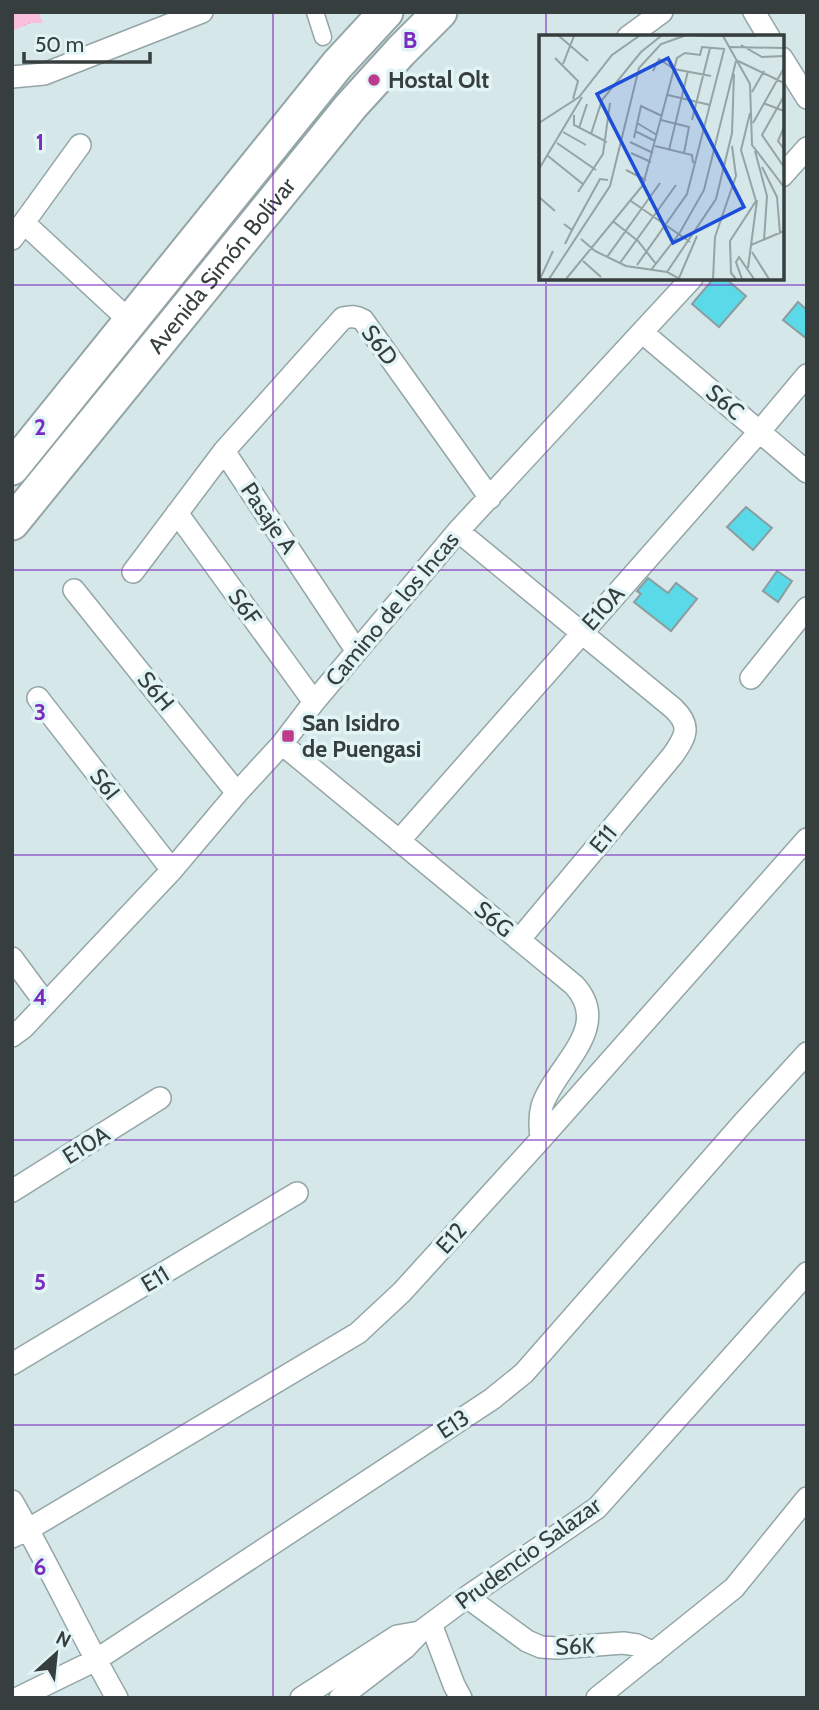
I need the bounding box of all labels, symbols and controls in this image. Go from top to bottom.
scale bar [24,21,150,65]
text: B [403,26,417,54]
text: 50 m [35,32,84,57]
inset map [539,35,784,280]
place label: Hostal Olt [388,66,489,94]
marker: Hostal Olt [366,72,382,88]
text: 1 [36,128,44,156]
street label: Avenida Simón Bolívar [142,171,302,359]
street label: S6D [356,319,404,371]
street label: S6C [700,378,750,426]
text: 2 [34,413,46,441]
street label: Pasaje A [235,477,303,559]
street label: Camino de los Incas [319,526,465,692]
street label: E10A [576,580,630,636]
street label: S6F [222,583,268,631]
street label: S6H [132,666,180,716]
text: 3 [34,698,46,726]
place label: San Isidro de Puengasi [302,709,421,763]
marker: San Isidro de Puengasi [280,728,296,744]
street label: S6I [84,763,126,805]
street label: E11 [583,819,623,859]
street label: S6G [469,895,519,943]
text: 4 [33,983,47,1011]
street label: E10A [57,1120,115,1170]
street label: E12 [430,1217,472,1259]
street label: E11 [136,1260,174,1298]
text: 5 [34,1268,46,1296]
street label: E13 [432,1403,474,1445]
street label: Prudencio Salazar [450,1490,607,1615]
text: 6 [34,1553,46,1581]
north arrow [21,1619,91,1689]
text: N [52,1626,75,1653]
street label: S6K [555,1631,595,1661]

